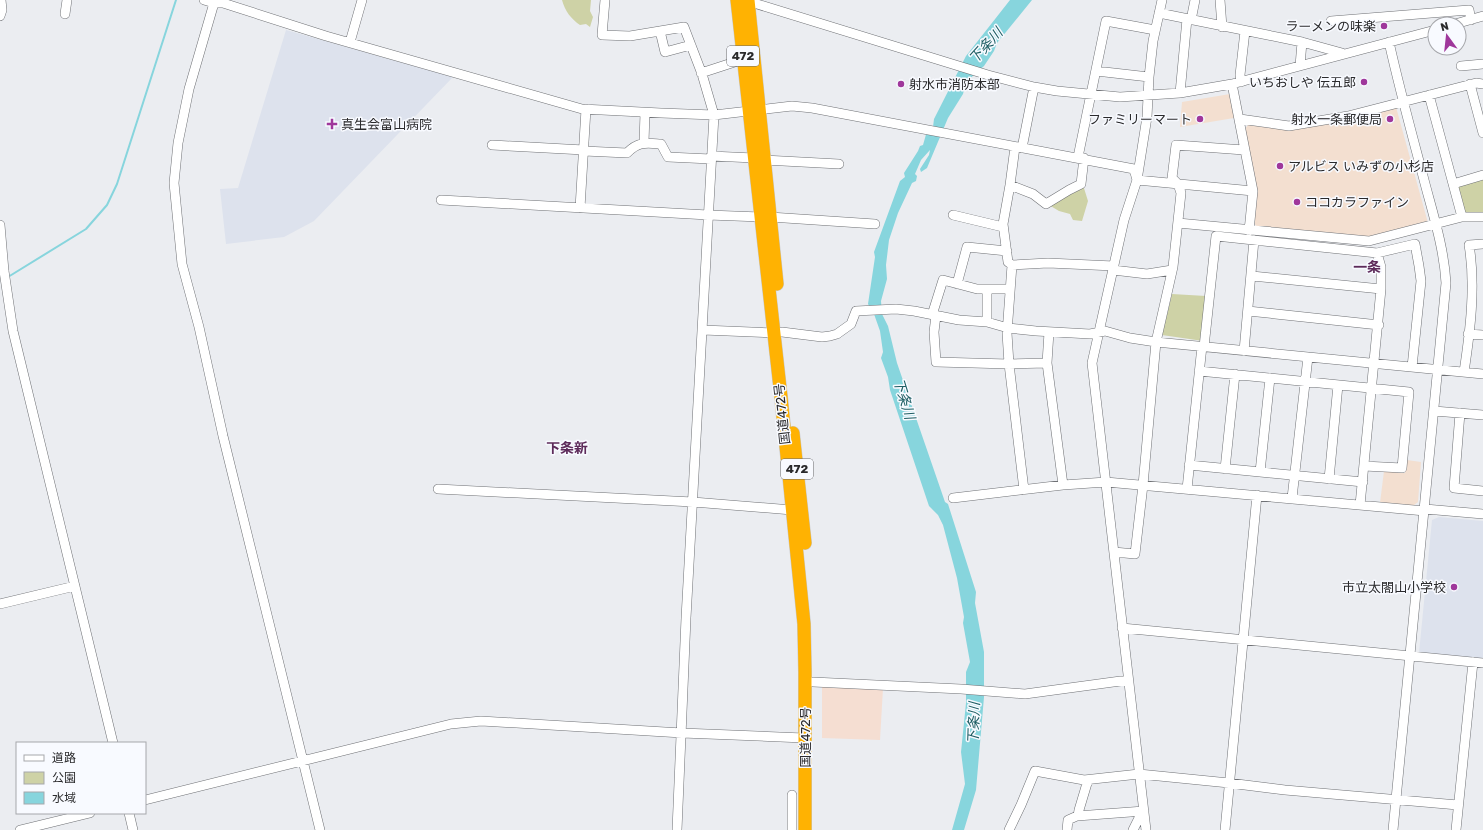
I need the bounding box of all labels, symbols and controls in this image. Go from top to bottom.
north arrow [1427,16,1467,56]
place label: ラーメンの味楽 [1286,19,1376,34]
text: N [1439,19,1450,34]
marker: ラーメンの味楽 [1379,21,1389,31]
water label: 下条川 [966,23,1008,67]
road number: 472 [727,46,759,66]
place label: いちおしや 伝五郎 [1249,75,1356,90]
place label: 射水市消防本部 [909,77,1000,92]
marker: いちおしや 伝五郎 [1359,77,1369,87]
marker: 射水市消防本部 [896,79,906,89]
place label: ファミリーマート [1088,112,1192,127]
place label: 射水一条郵便局 [1291,112,1382,127]
marker: ファミリーマート [1195,114,1205,124]
marker: 射水一条郵便局 [1385,114,1395,124]
place label: 真生会富山病院 [341,117,432,132]
marker: 真生会富山病院 [326,118,338,130]
place label: アルビス いみずの小杉店 [1288,159,1434,174]
marker: アルビス いみずの小杉店 [1275,161,1285,171]
place label: ココカラファイン [1305,195,1409,210]
marker: ココカラファイン [1292,197,1302,207]
district label: 一条 [1353,259,1381,276]
water label: 下条川 [890,376,919,423]
street label: 国道472号 [771,383,793,445]
district label: 下条新 [546,440,588,457]
road number: 472 [781,459,813,479]
place label: 市立太閤山小学校 [1342,580,1446,595]
marker: 市立太閤山小学校 [1449,582,1459,592]
water label: 下条川 [965,700,983,744]
street label: 国道472号 [798,706,813,768]
legend [16,742,146,814]
text: 道路 [52,751,76,765]
text: 公園 [52,771,76,785]
text: 水域 [52,791,76,805]

